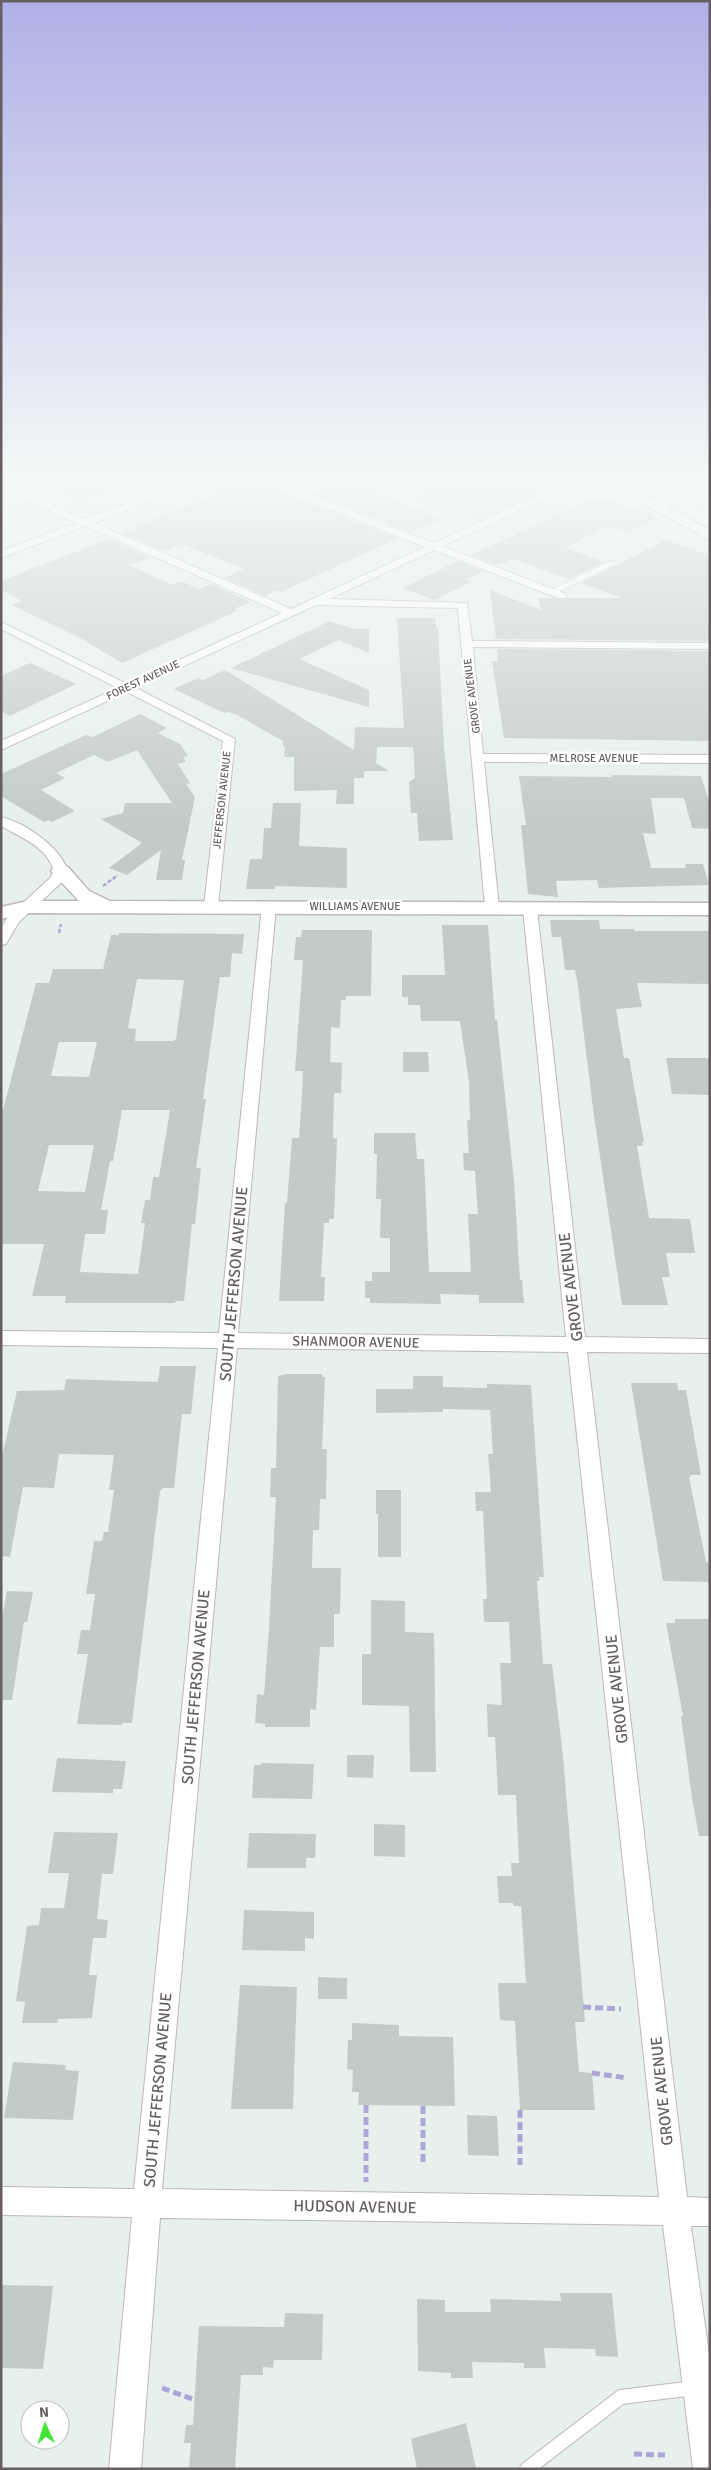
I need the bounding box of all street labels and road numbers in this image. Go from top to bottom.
street label: FOREST AVENUE [104,657,182,703]
street label: GROVE AVENUE [461,658,483,734]
street label: JEFFERSON AVENUE [210,750,234,850]
street label: MELROSE AVENUE [550,752,638,765]
street label: WILLIAMS AVENUE [310,900,401,913]
street label: SOUTH JEFFERSON AVENUE [216,1186,252,1382]
street label: GROVE AVENUE [554,1231,588,1343]
street label: SHANMOOR AVENUE [292,1332,420,1352]
street label: SOUTH JEFFERSON AVENUE [178,1589,214,1785]
street label: GROVE AVENUE [601,1633,633,1745]
street label: SOUTH JEFFERSON AVENUE [140,1992,176,2188]
street label: GROVE AVENUE [646,2035,678,2147]
street label: HUDSON AVENUE [293,2196,417,2218]

